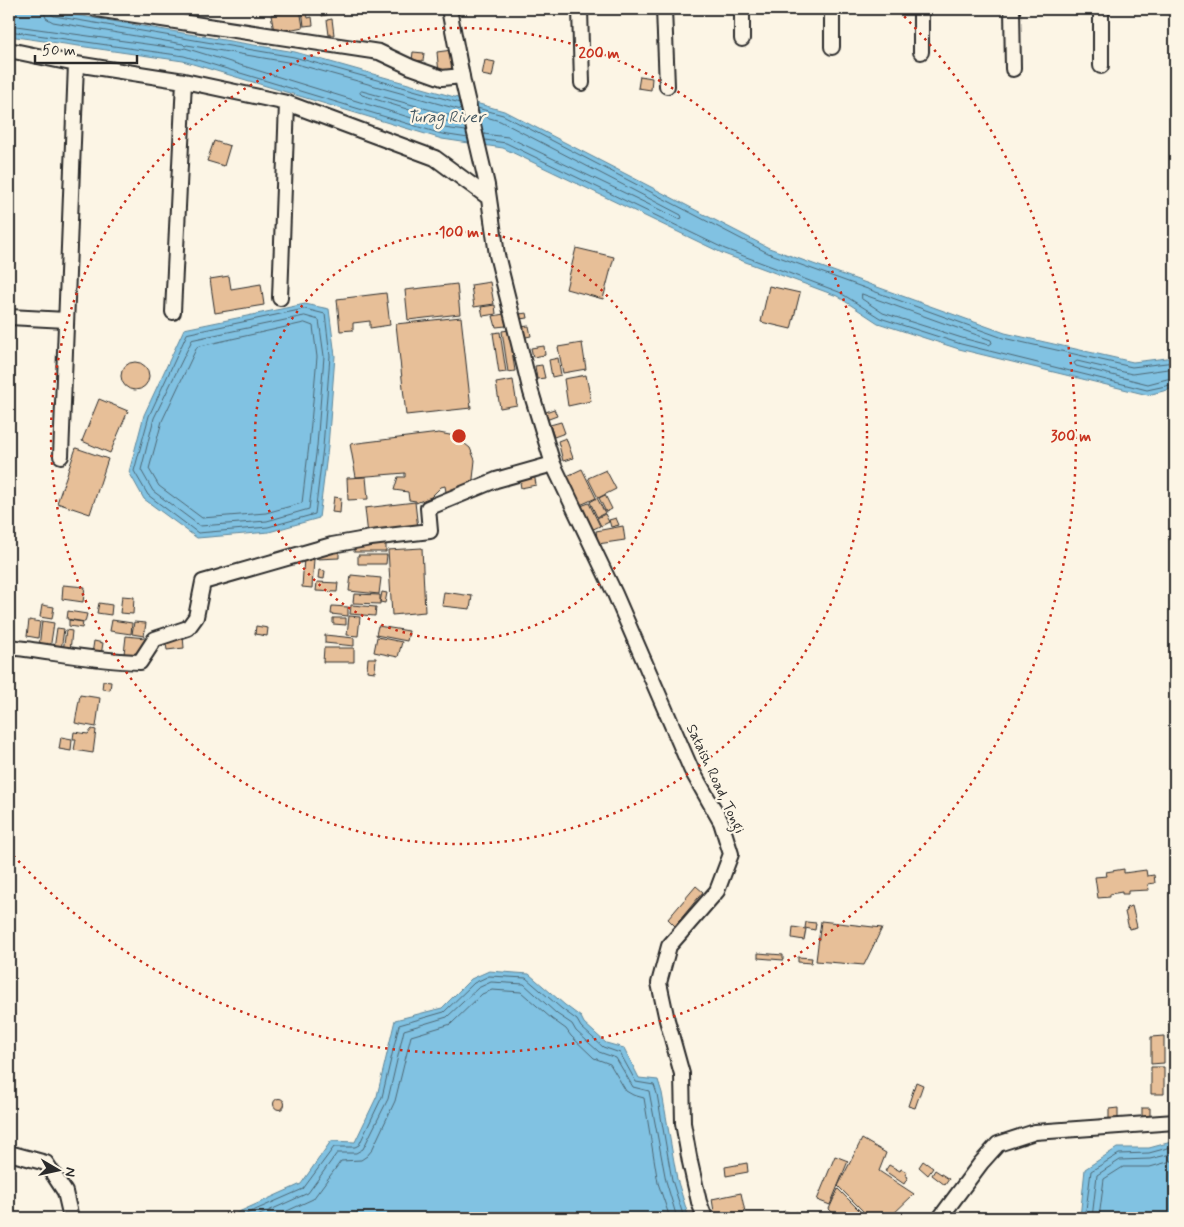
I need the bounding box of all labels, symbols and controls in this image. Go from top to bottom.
scale bar [35,32,138,64]
text: 50 m [42,41,76,61]
text: 200 m [579,44,620,64]
water label: Turag River [407,107,487,130]
text: 100 m [439,223,479,243]
centre of rings [450,427,468,445]
text: 300 m [1051,427,1091,447]
street label: Sataish Road, Tongi [680,721,749,837]
north arrow [32,1144,82,1194]
text: N [60,1166,79,1178]

